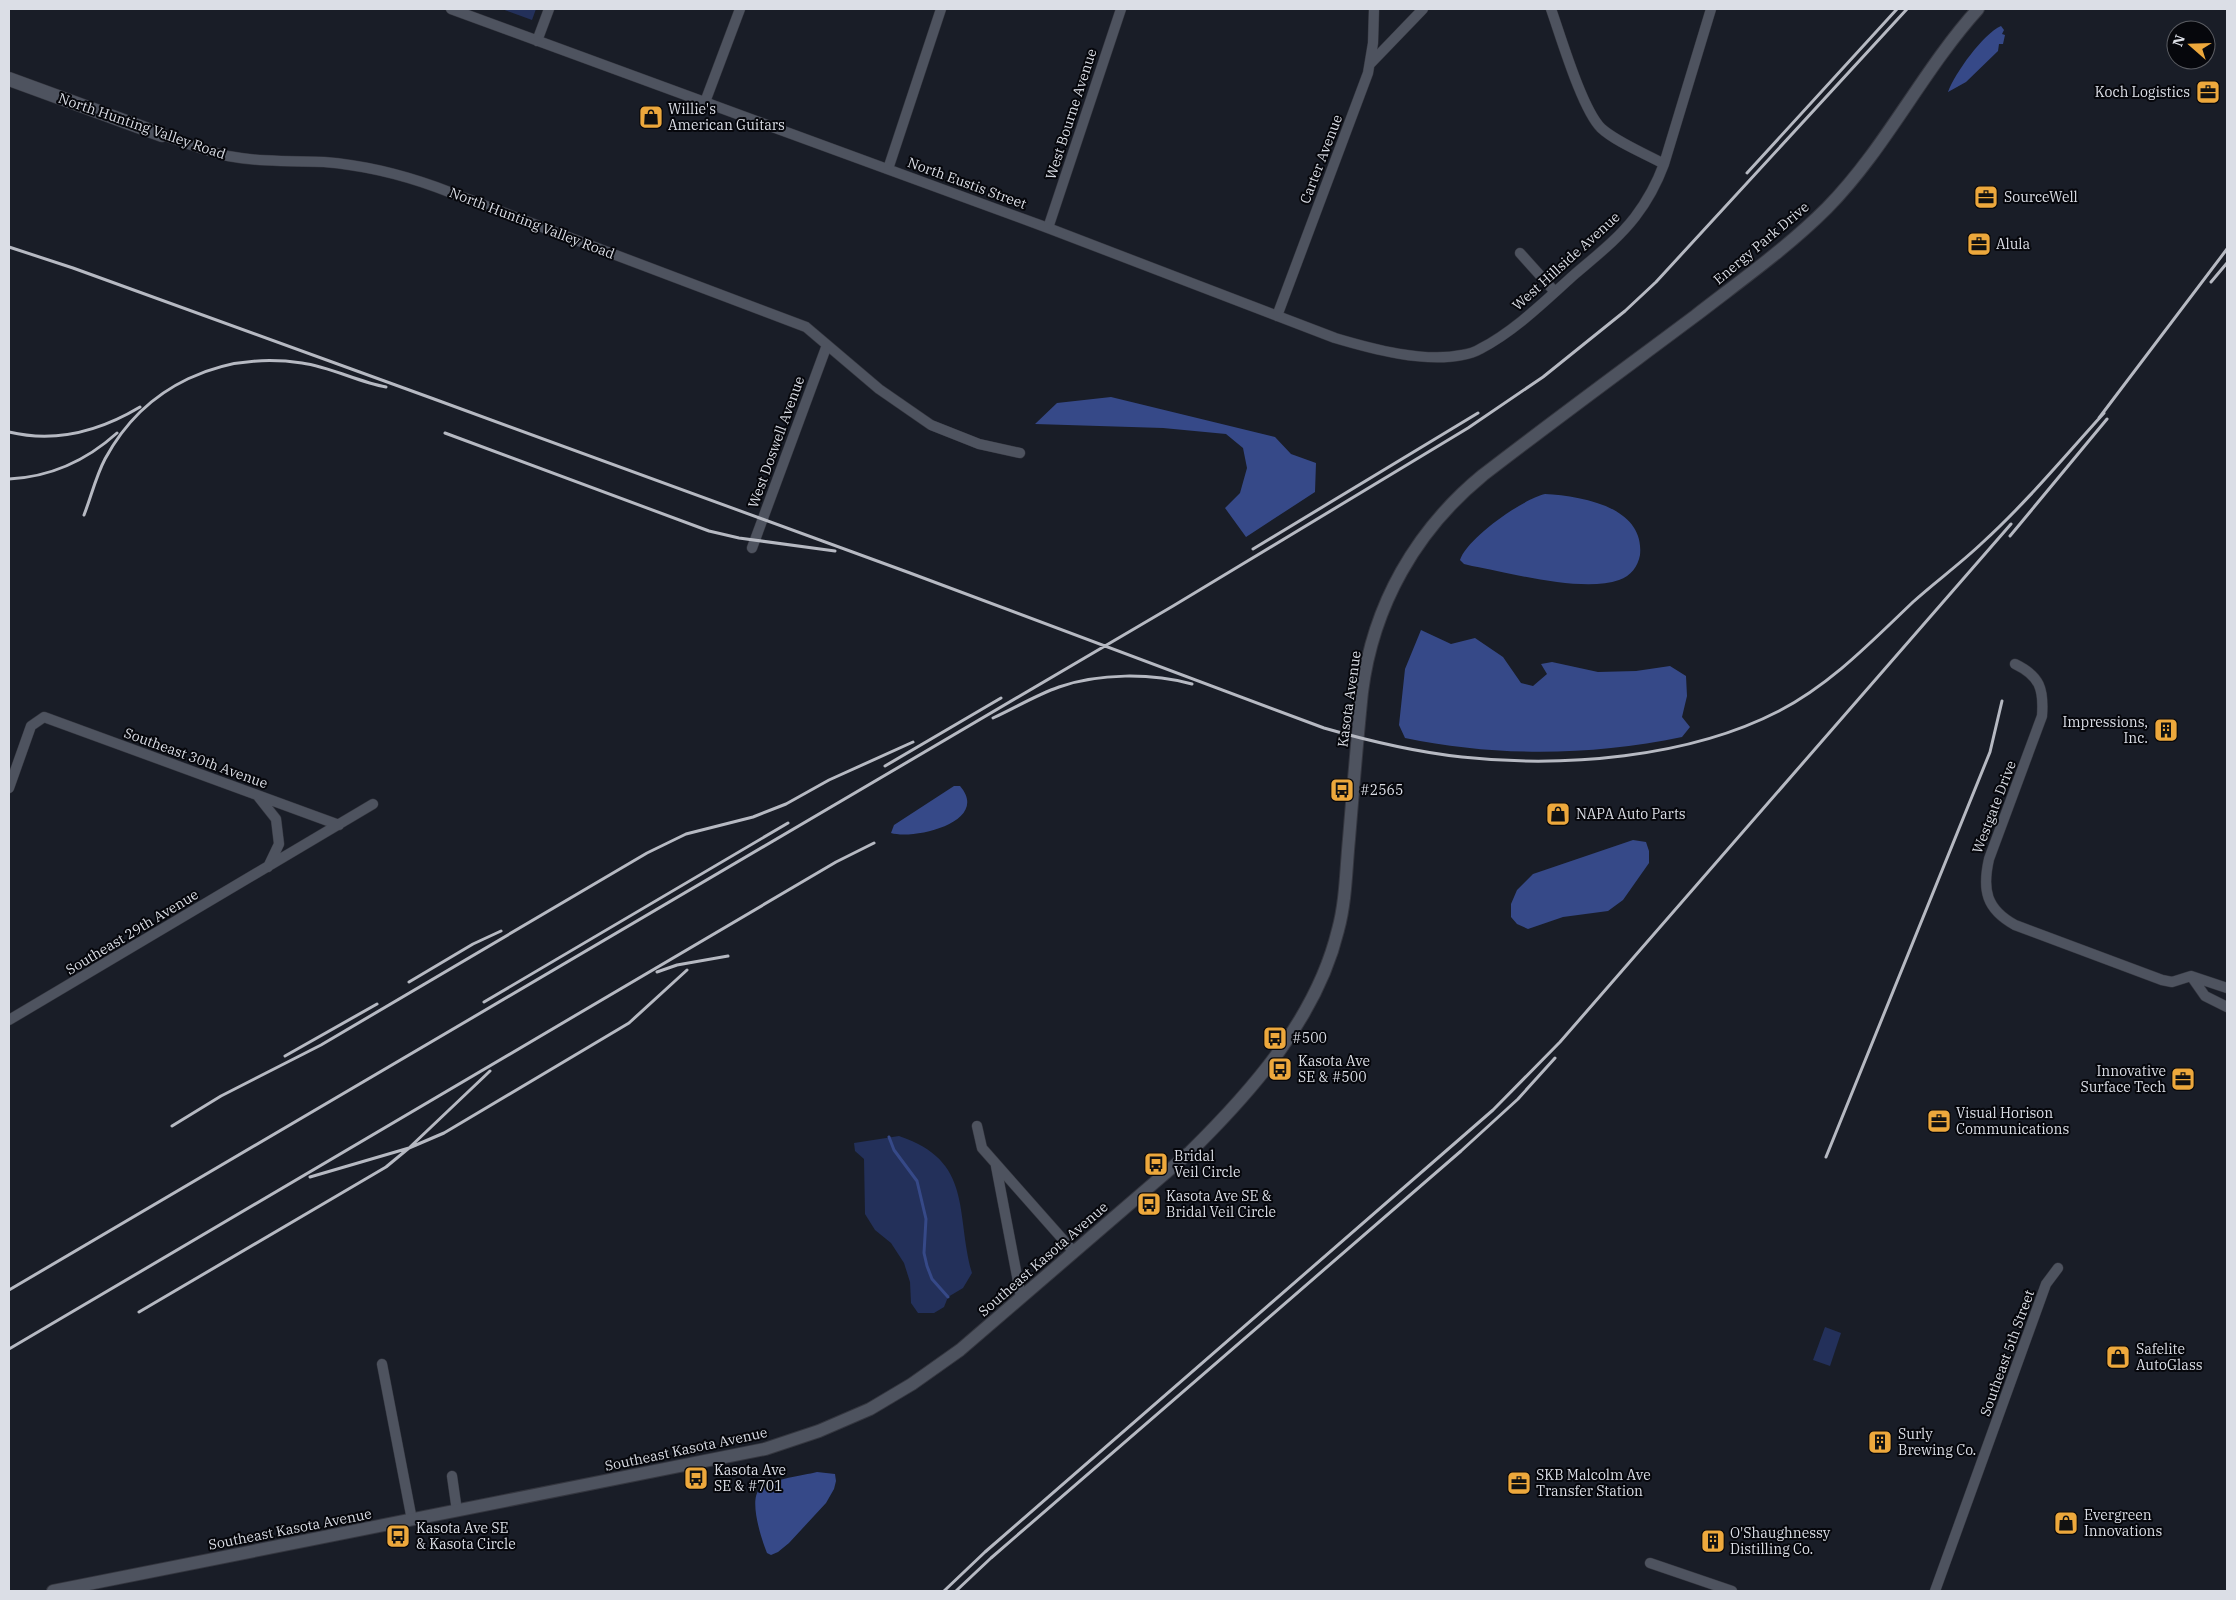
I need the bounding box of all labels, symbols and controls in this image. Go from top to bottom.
north arrow [2166,20,2216,70]
text: N [2168,32,2189,49]
street label: West Bourne Avenue [1041,46,1101,182]
office icon: Koch Logistics [2195,79,2221,105]
place label: Koch Logistics [2095,83,2190,101]
street label: North Hunting Valley Road [56,89,228,163]
place label: Willie's American Guitars [668,100,785,134]
shop icon: Willie's American Guitars [638,104,664,130]
street label: Carter Avenue [1296,112,1346,206]
street label: North Eustis Street [905,153,1029,213]
street label: North Hunting Valley Road [447,183,618,263]
office icon: SourceWell [1973,184,1999,210]
place label: SourceWell [2004,188,2078,206]
street label: Energy Park Drive [1710,198,1812,288]
street label: West Hillside Avenue [1508,208,1624,314]
office icon: Alula [1966,231,1992,257]
place label: Alula [1996,235,2031,253]
street label: West Doswell Avenue [744,374,808,510]
street label: Kasota Avenue [1333,650,1365,748]
place label: Impressions, Inc. [2062,713,2148,747]
building icon: Impressions, Inc. [2153,717,2179,743]
street label: Southeast 30th Avenue [122,724,270,792]
street label: Westgate Drive [1968,758,2020,856]
bus stop icon: #2565 [1329,777,1355,803]
place label: #2565 [1360,781,1403,799]
shop icon: NAPA Auto Parts [1545,801,1571,827]
place label: NAPA Auto Parts [1576,805,1686,823]
street label: Southeast 29th Avenue [62,885,202,979]
bus stop icon: #500 [1262,1025,1288,1051]
place label: #500 [1292,1029,1327,1047]
place label: Kasota Ave SE & #500 [1298,1052,1370,1086]
bus stop icon: Kasota Ave SE & #500 [1267,1056,1293,1082]
place label: Innovative Surface Tech [2080,1062,2166,1096]
office icon: Innovative Surface Tech [2170,1066,2196,1092]
place label: Visual Horison Communications [1956,1104,2069,1138]
office icon: Visual Horison Communications [1926,1108,1952,1134]
place label: Bridal Veil Circle [1174,1147,1241,1181]
bus stop icon: Bridal Veil Circle [1143,1151,1169,1177]
place label: Kasota Ave SE & Bridal Veil Circle [1166,1187,1276,1221]
bus stop icon: Kasota Ave SE & Bridal Veil Circle [1136,1191,1162,1217]
street label: Southeast Kasota Avenue [975,1198,1111,1320]
street label: Southeast 5th Street [1976,1287,2038,1419]
place label: Safelite AutoGlass [2136,1340,2203,1374]
shop icon: Safelite AutoGlass [2105,1344,2131,1370]
street label: Southeast Kasota Avenue [603,1423,769,1475]
place label: Surly Brewing Co. [1898,1425,1976,1459]
building icon: Surly Brewing Co. [1867,1429,1893,1455]
place label: Kasota Ave SE & #701 [714,1461,786,1495]
bus stop icon: Kasota Ave SE & #701 [683,1465,709,1491]
place label: SKB Malcolm Ave Transfer Station [1536,1466,1651,1500]
office icon: SKB Malcolm Ave Transfer Station [1506,1470,1532,1496]
street label: Southeast Kasota Avenue [207,1504,373,1554]
place label: Evergreen Innovations [2084,1506,2162,1540]
shop icon: Evergreen Innovations [2053,1510,2079,1536]
place label: Kasota Ave SE & Kasota Circle [416,1519,516,1553]
bus stop icon: Kasota Ave SE & Kasota Circle [385,1523,411,1549]
place label: O'Shaughnessy Distilling Co. [1730,1524,1831,1558]
building icon: O'Shaughnessy Distilling Co. [1700,1528,1726,1554]

